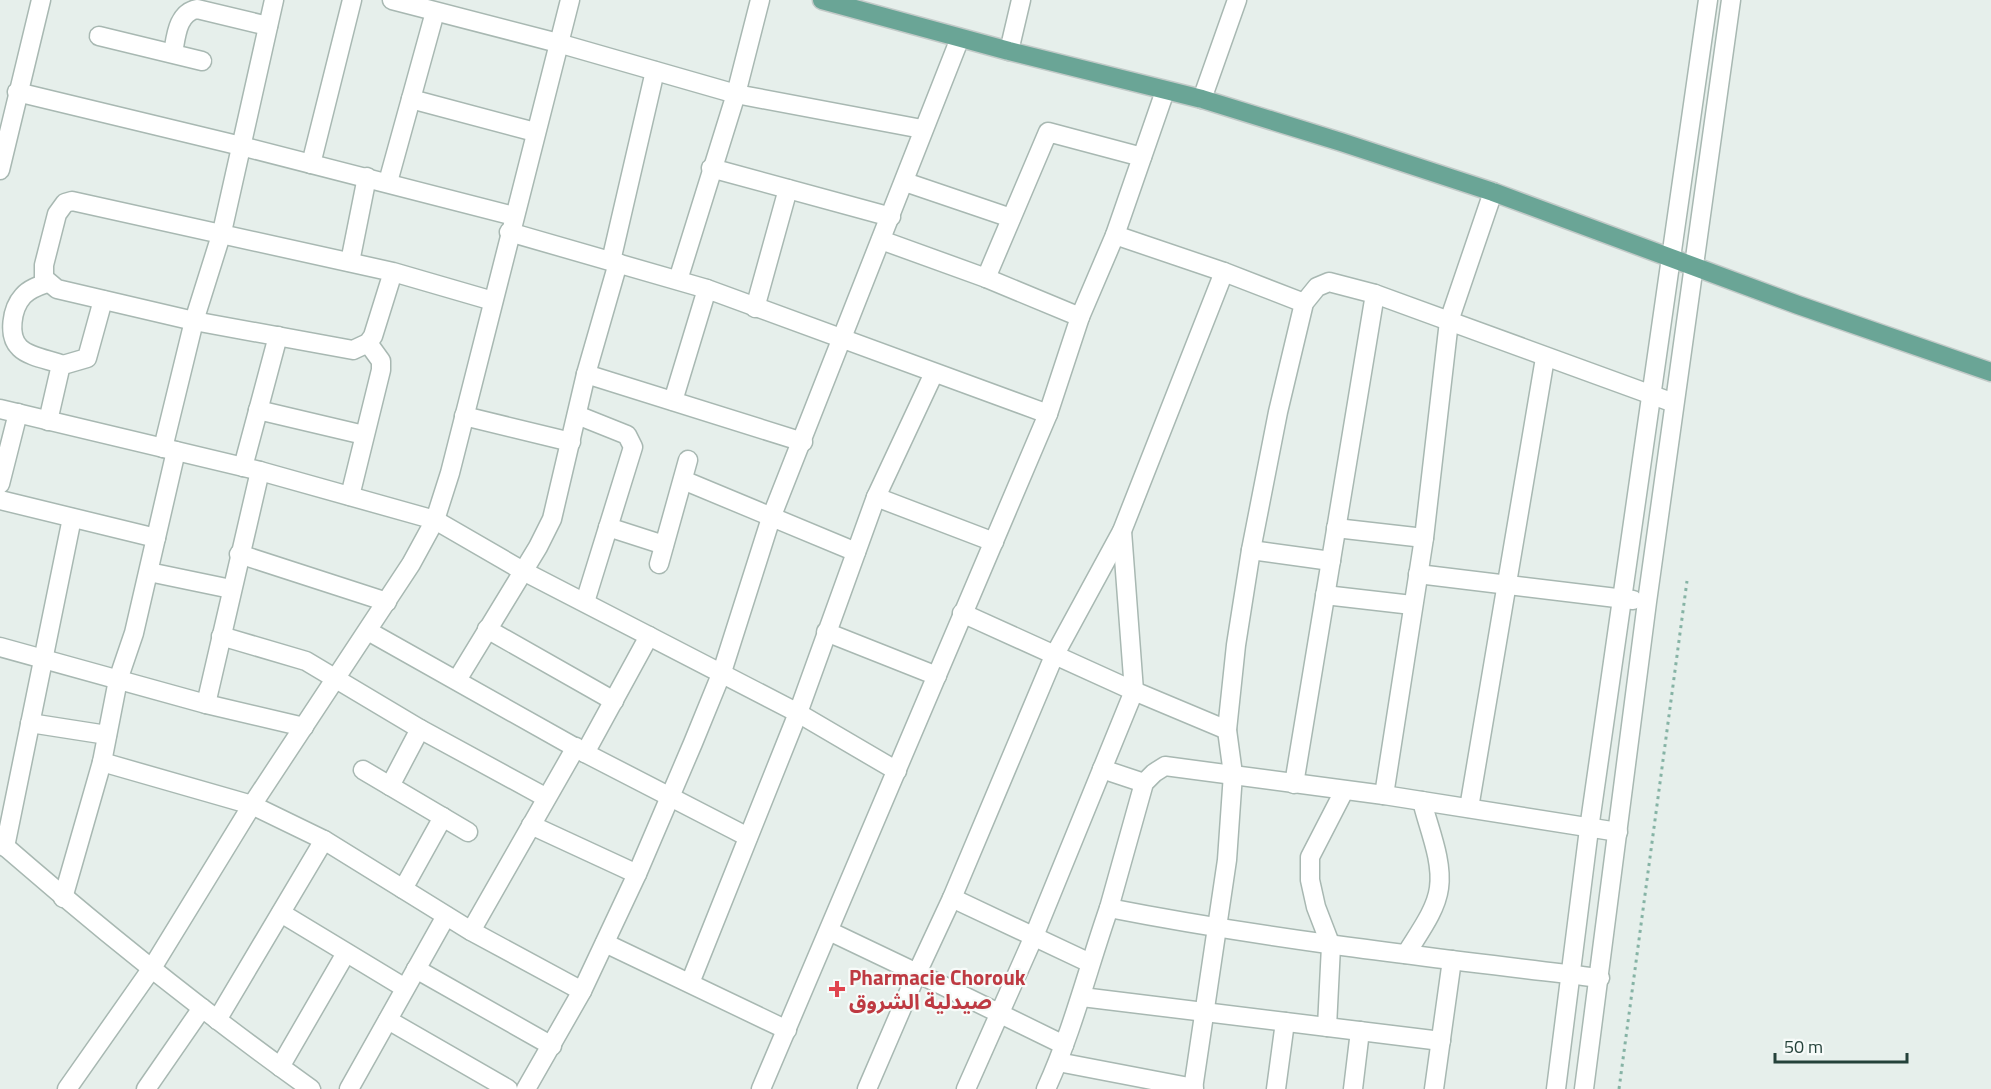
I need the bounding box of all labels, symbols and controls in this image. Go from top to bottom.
place label: Pharmacie Chorouk صيدلية الشروق [849,961,1026,1017]
marker: Pharmacie Chorouk صيدلية الشروق [830,982,844,996]
scale bar [1775,1026,1907,1064]
text: 50 m [1784,1033,1823,1060]

